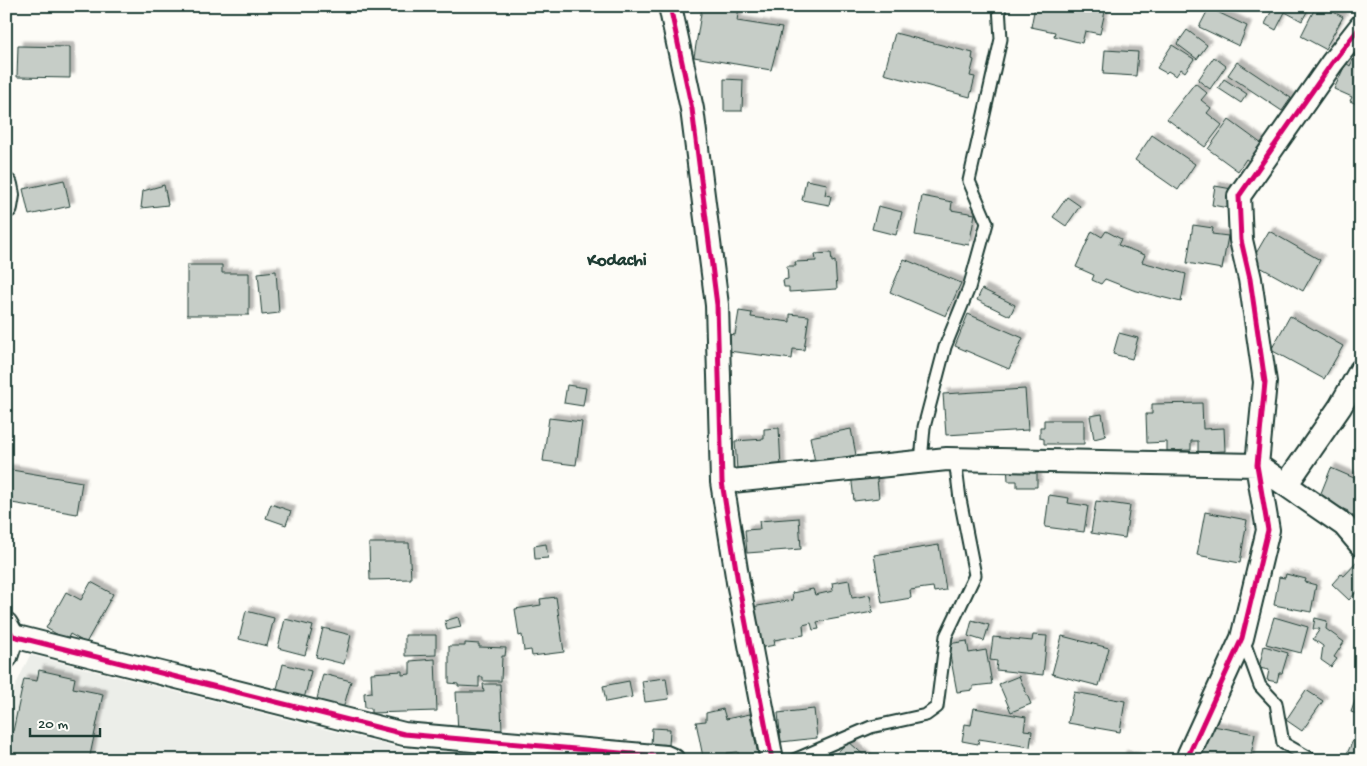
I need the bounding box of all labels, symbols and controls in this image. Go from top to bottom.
district label: Kodachi [586,251,647,272]
scale bar [30,706,100,738]
text: 20 m [38,716,68,734]

